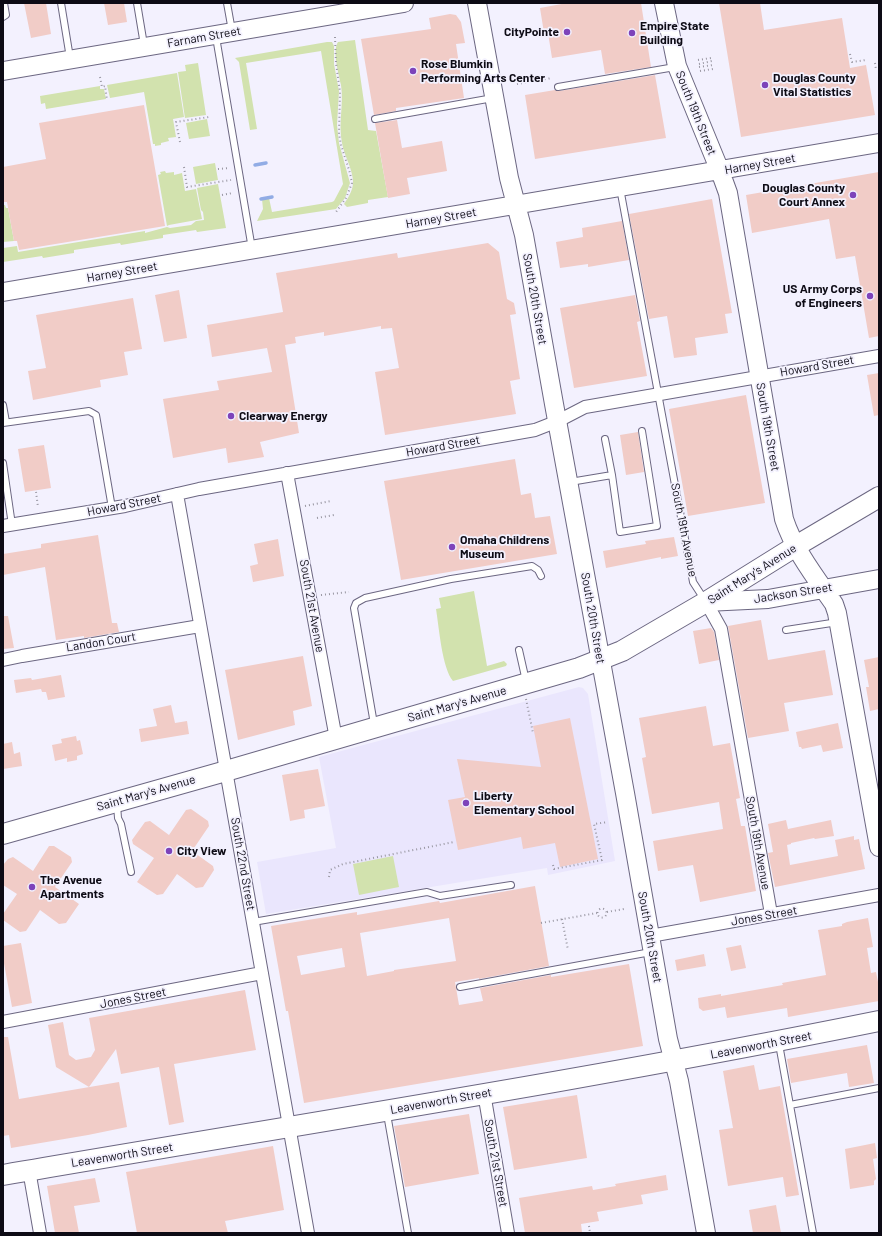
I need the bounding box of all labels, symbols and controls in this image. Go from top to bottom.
place label: Empire State Building [640,19,709,47]
street label: Farnam Street [166,23,242,51]
place label: CityPointe [504,25,559,39]
marker: CityPointe [562,27,572,37]
marker: Empire State Building [627,28,637,38]
place label: Rose Blumkin Performing Arts Center [421,57,545,85]
marker: Rose Blumkin Performing Arts Center [408,66,418,76]
street label: South 19th Street [673,69,719,157]
place label: Douglas County Vital Statistics [773,71,856,99]
marker: Douglas County Vital Statistics [760,80,770,90]
street label: Harney Street [723,151,797,177]
place label: Douglas County Court Annex [762,181,845,209]
marker: Douglas County Court Annex [848,190,858,200]
street label: Harney Street [404,205,478,231]
street label: South 20th Street [520,252,550,346]
street label: Harney Street [85,259,159,285]
place label: US Army Corps of Engineers [783,282,862,310]
marker: US Army Corps of Engineers [865,291,875,301]
street label: Howard Street [779,352,855,380]
street label: South 19th Street [753,382,783,472]
place label: Clearway Energy [239,409,328,423]
marker: Clearway Energy [226,411,236,421]
street label: Howard Street [405,432,481,460]
street label: South 19th Avenue [668,482,700,578]
street label: Howard Street [86,491,162,519]
place label: Omaha Childrens Museum [460,533,549,561]
street label: Saint Mary's Avenue [705,541,799,607]
marker: Omaha Childrens Museum [447,542,457,552]
street label: South 21st Avenue [297,558,327,654]
street label: South 20th Street [578,571,608,665]
street label: Jackson Street [753,580,833,606]
street label: Landon Court [65,629,137,655]
street label: Saint Mary's Avenue [406,683,508,725]
street label: Saint Mary's Avenue [95,772,197,814]
place label: Liberty Elementary School [474,789,574,817]
street label: South 19th Avenue [743,795,773,891]
marker: Liberty Elementary School [461,798,471,808]
street label: South 22nd Street [228,816,258,912]
place label: City View [177,844,226,858]
marker: City View [164,846,174,856]
place label: The Avenue Apartments [40,873,104,901]
marker: The Avenue Apartments [27,882,37,892]
street label: South 20th Street [635,890,665,984]
street label: Jones Street [730,903,798,929]
street label: Jones Street [99,985,167,1011]
street label: Leavenworth Street [709,1028,813,1062]
street label: Leavenworth Street [389,1085,493,1117]
street label: South 21st Street [481,1118,511,1208]
street label: Leavenworth Street [70,1140,174,1170]

